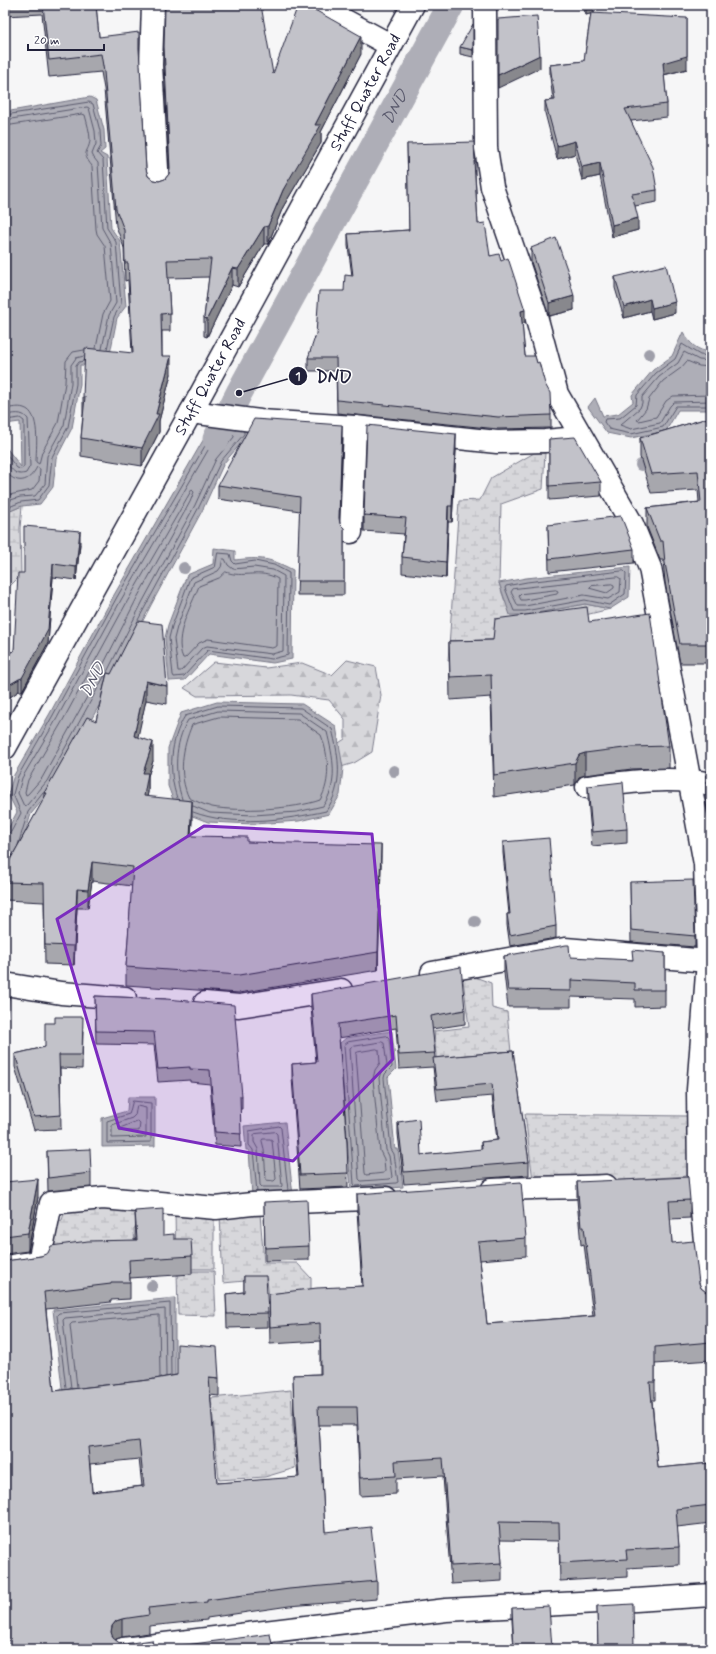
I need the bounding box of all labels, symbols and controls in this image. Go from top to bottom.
scale bar [28,26,104,52]
street label: Stuff Quater Road [325,30,406,155]
text: 20 m [34,33,60,49]
water label: DND [377,85,414,128]
street label: Stuff Quater Road [170,315,251,439]
callout: DND [288,361,360,390]
text: DND [316,366,352,388]
text: 1 [295,369,301,385]
water label: DND [75,658,112,701]

